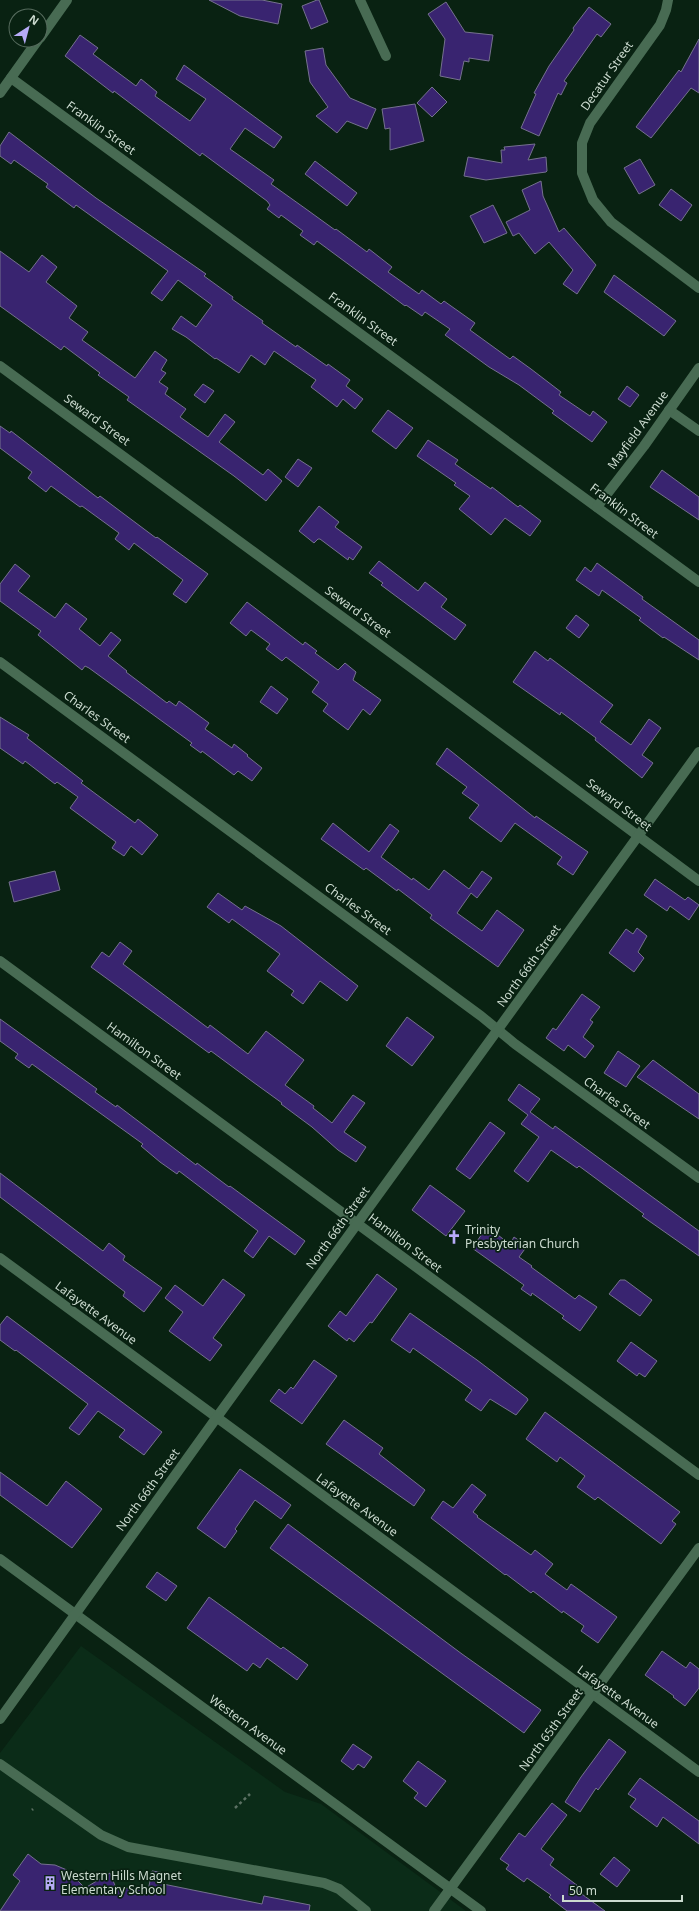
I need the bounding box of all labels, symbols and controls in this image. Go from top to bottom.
north arrow [8,8,48,48]
text: N [26,11,42,28]
street label: Decatur Street [576,37,637,114]
street label: Franklin Street [63,97,140,159]
street label: Franklin Street [325,288,402,350]
street label: Mayfield Avenue [603,387,672,473]
street label: Seward Street [61,390,134,450]
street label: Franklin Street [587,479,663,542]
street label: Seward Street [322,582,395,642]
street label: Charles Street [60,687,135,747]
street label: Seward Street [583,774,656,835]
street label: Charles Street [321,879,396,939]
street label: North 66th Street [493,920,565,1010]
street label: Hamilton Street [103,1018,186,1084]
street label: Charles Street [580,1073,655,1133]
street label: North 66th Street [302,1182,374,1272]
street label: Hamilton Street [365,1209,446,1276]
place label: Trinity Presbyterian Church [465,1221,579,1252]
church icon: Trinity Presbyterian Church [446,1229,462,1245]
street label: Lafayette Avenue [52,1277,141,1348]
street label: North 66th Street [112,1444,184,1534]
street label: Lafayette Avenue [313,1469,402,1540]
street label: Lafayette Avenue [574,1661,663,1732]
street label: North 65th Street [515,1684,587,1774]
street label: Western Avenue [206,1691,291,1759]
place label: Western Hills Magnet Elementary School [61,1867,182,1898]
building icon: Western Hills Magnet Elementary School [42,1875,58,1891]
scale bar [563,1877,682,1903]
text: 50 m [569,1882,597,1899]

